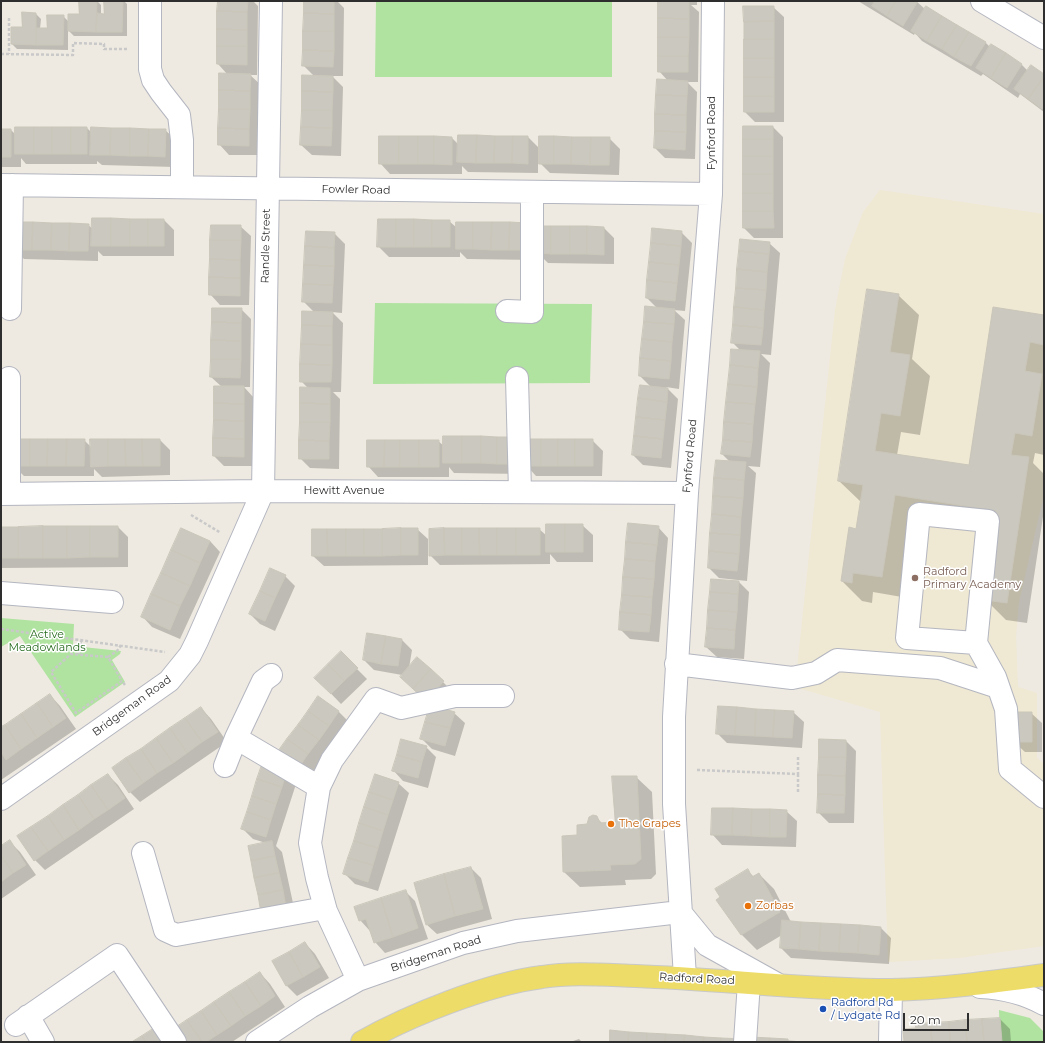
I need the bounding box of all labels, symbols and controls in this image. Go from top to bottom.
street label: Fynford Road [705,96,719,170]
street label: Fowler Road [321,183,391,197]
street label: Randle Street [259,208,273,284]
street label: Fynford Road [680,418,700,494]
street label: Hewitt Avenue [303,484,385,498]
place label: Radford Primary Academy [923,565,1021,591]
marker: Radford Primary Academy [910,573,920,583]
park label: Active Meadowlands [8,628,86,654]
street label: Bridgeman Road [90,673,174,739]
place label: The Grapes [619,817,681,831]
marker: The Grapes [606,819,616,829]
place label: Zorbas [756,899,793,913]
marker: Zorbas [743,901,753,911]
street label: Bridgeman Road [389,933,483,975]
street label: Radford Road [659,970,735,988]
place label: Radford Rd / Lydgate Rd [831,996,901,1022]
marker: Radford Rd / Lydgate Rd [818,1004,828,1014]
scale bar [905,1005,971,1031]
text: 20 m [910,1012,941,1027]

